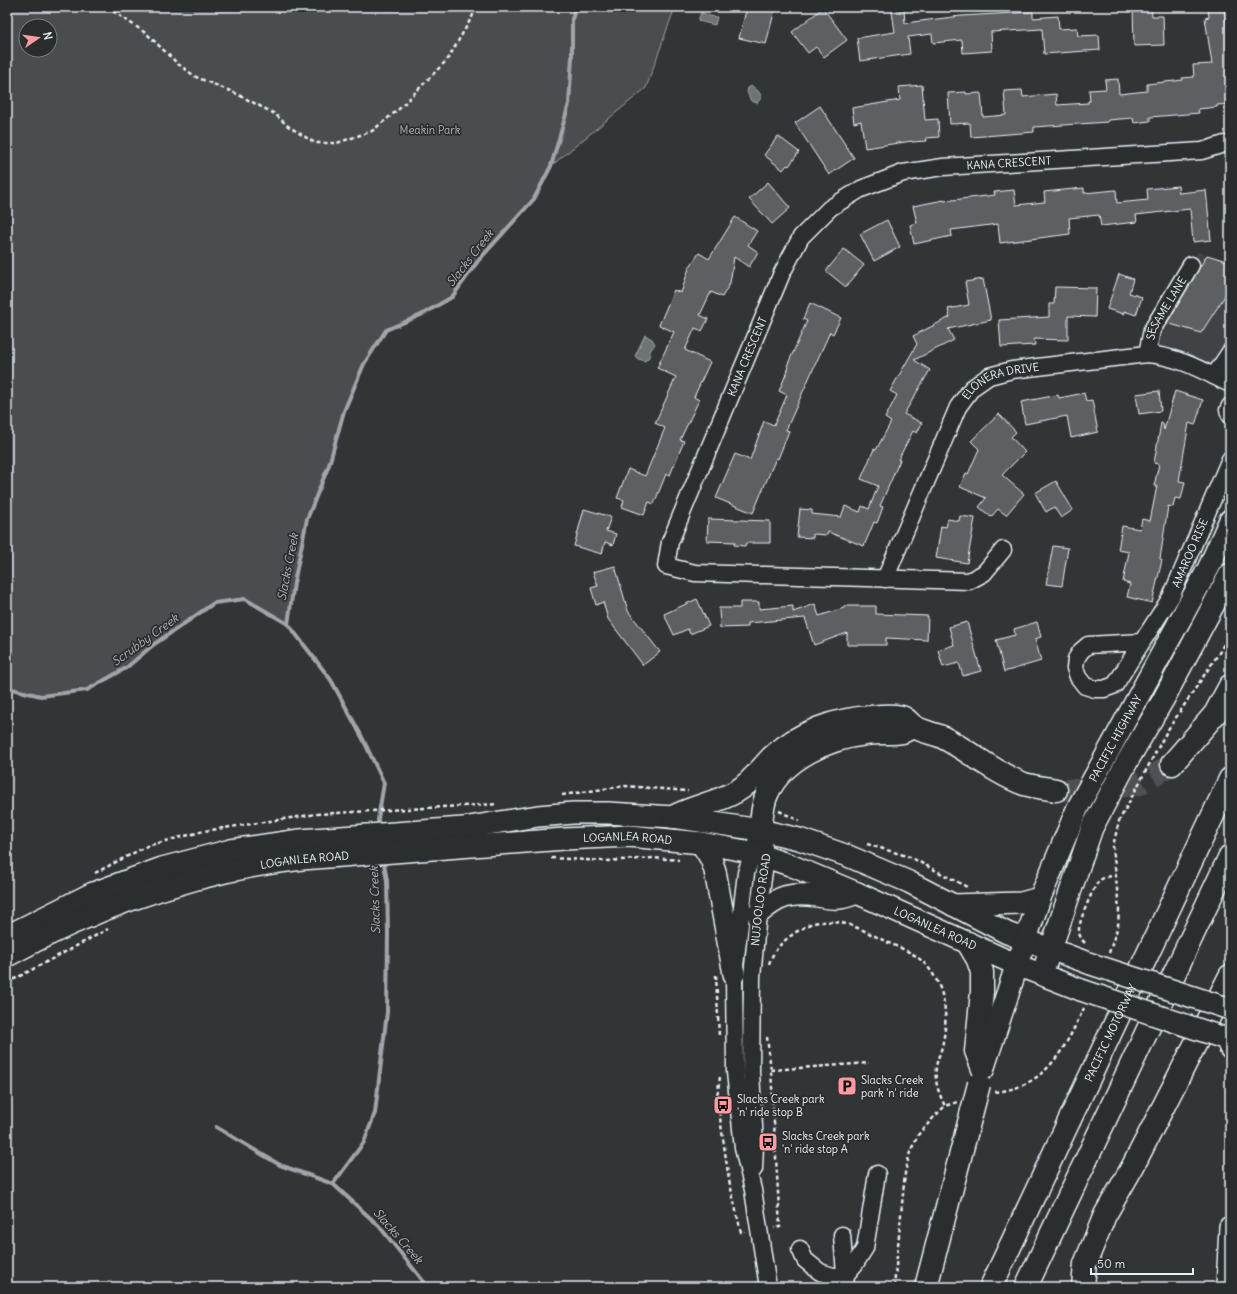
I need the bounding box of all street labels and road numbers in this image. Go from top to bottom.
street label: KANA CRESCENT [966,153,1052,173]
street label: SESAME LANE [1143,274,1189,341]
street label: KANA CRESCENT [724,314,770,398]
street label: ELONERA DRIVE [959,360,1040,402]
street label: AMAROO RISE [1169,516,1211,590]
street label: PACIFIC HIGHWAY [1086,692,1145,784]
street label: LOGANLEA ROAD [583,829,673,847]
street label: LOGANLEA ROAD [259,848,350,872]
street label: NUJOOLOO ROAD [748,852,773,947]
street label: LOGANLEA ROAD [892,904,979,953]
street label: PACIFIC MOTORWAY [1082,981,1140,1084]

